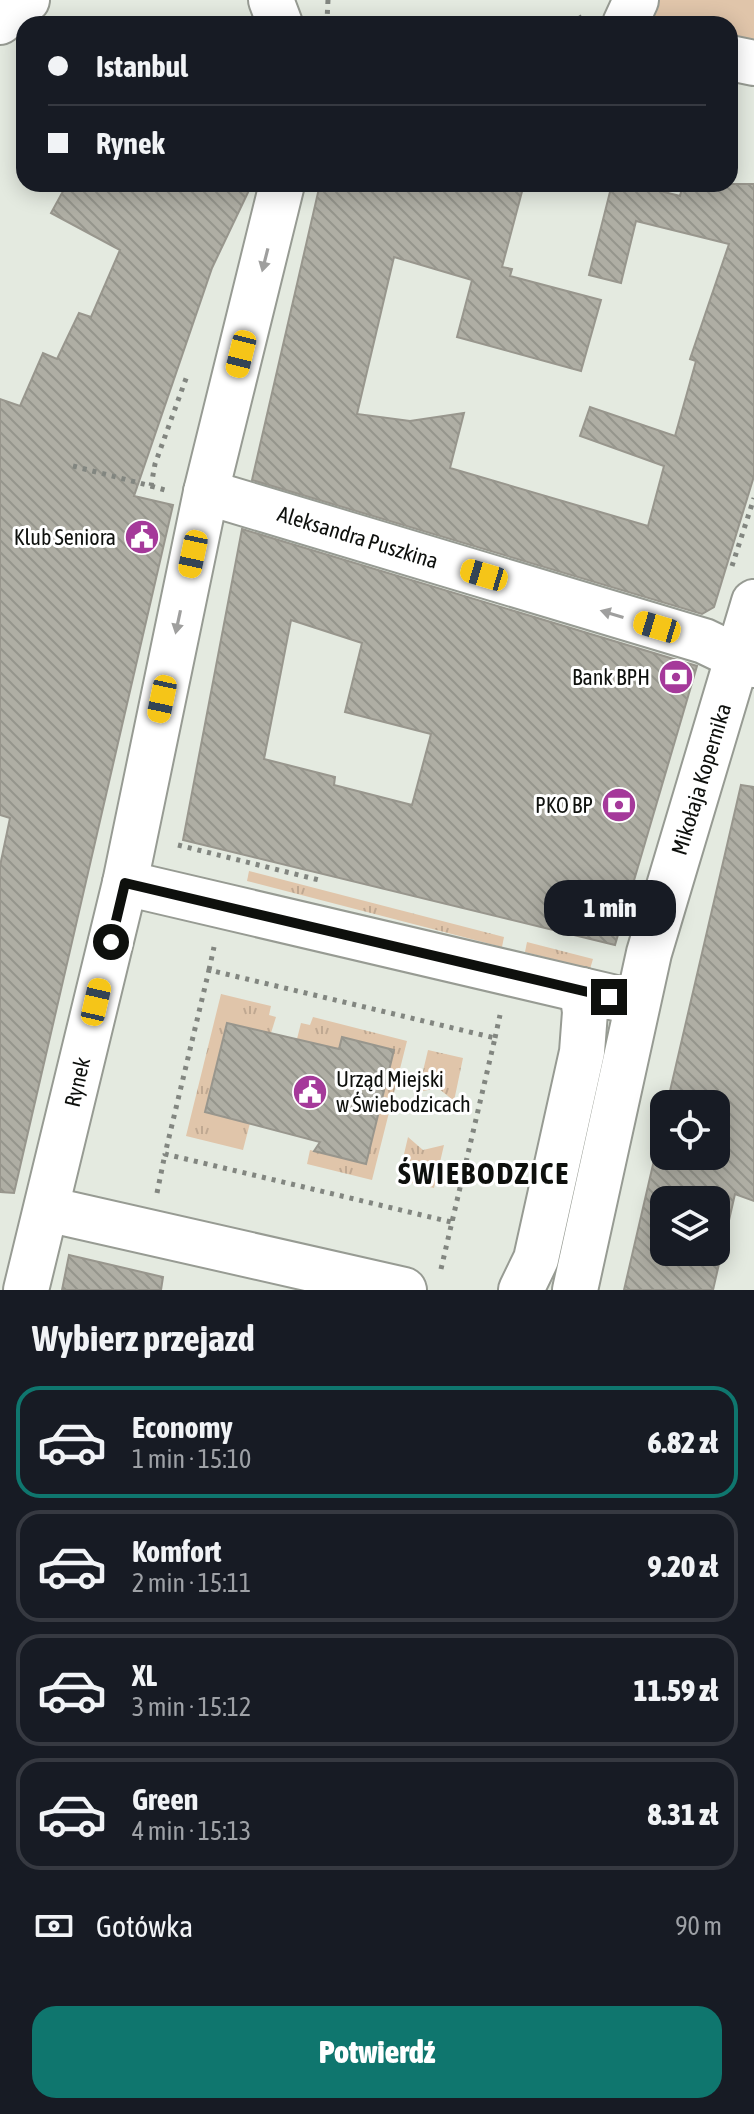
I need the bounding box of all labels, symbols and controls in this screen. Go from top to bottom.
text: Istanbul [96,49,188,83]
text: Rynek [96,126,165,160]
one-way arrow [258,248,270,273]
car [224,328,258,380]
street label: Aleksandra Puszkina [275,500,441,574]
public building icon: Klub Seniora [123,518,161,556]
place label: Klub Seniora [14,524,116,550]
car [176,528,210,580]
car [458,557,510,593]
one-way arrow [600,607,624,620]
one-way arrow [172,609,184,634]
car [631,609,683,645]
bank icon: Bank BPH [657,658,695,696]
place label: Bank BPH [572,664,650,690]
car [145,673,179,725]
street label: Mikołaja Kopernika [666,700,736,858]
bank icon: PKO BP [600,786,638,824]
place label: PKO BP [535,792,593,818]
callout: 1 min [543,881,675,937]
text: 1 min [583,893,637,923]
route start [93,924,129,960]
car [79,976,113,1028]
route end [591,979,627,1015]
street label: Rynek [59,1054,95,1109]
place label: Urząd Miejski w Świebodzicach [336,1066,471,1117]
public building icon: Urząd Miejski w Świebodzicach [291,1073,329,1111]
map controls [650,1090,730,1266]
button: locate [650,1090,730,1170]
district label: ŚWIEBODZICE [398,1156,570,1190]
button: layers [650,1186,730,1266]
text: Wybierz przejazd [32,1317,254,1359]
icon: car [36,1406,108,1478]
text: Economy [132,1410,233,1444]
text: 6.82 zł [648,1425,718,1459]
text: 1 min · 15:10 [132,1444,251,1474]
icon: car [36,1530,108,1602]
text: Komfort [132,1534,221,1568]
text: 9.20 zł [648,1549,718,1583]
text: 2 min · 15:11 [132,1568,251,1598]
icon: car [36,1654,108,1726]
text: XL [132,1658,157,1692]
text: 11.59 zł [633,1673,718,1707]
text: 3 min · 15:12 [132,1692,251,1722]
icon: car [36,1778,108,1850]
text: Green [132,1782,198,1816]
text: 8.31 zł [648,1797,718,1831]
text: 4 min · 15:13 [132,1816,251,1846]
icon: cash [32,1904,76,1948]
text: Gotówka [96,1909,193,1943]
text: 90 m [675,1911,722,1941]
button: Potwierdź [32,2006,722,2098]

